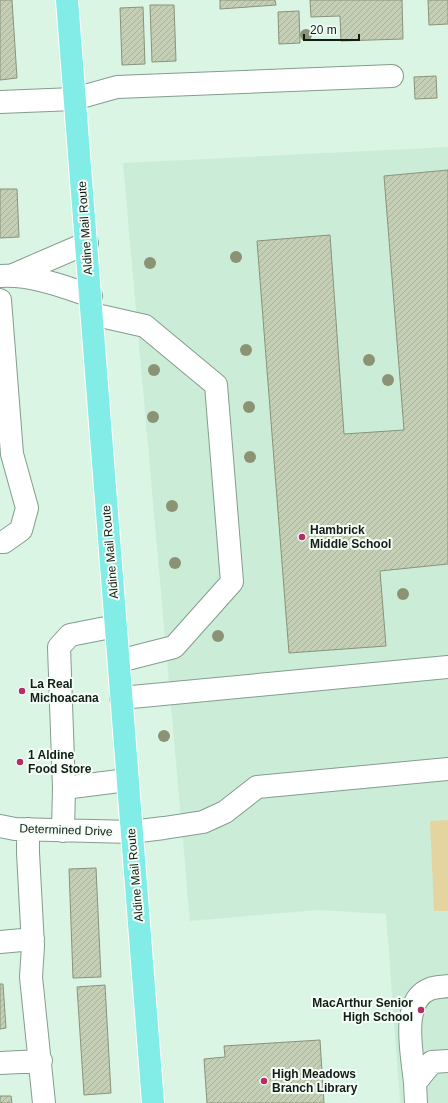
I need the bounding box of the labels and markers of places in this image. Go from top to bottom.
place label: Hambrick Middle School [310,523,391,551]
marker: Hambrick Middle School [297,532,307,542]
place label: La Real Michoacana [30,677,99,705]
marker: La Real Michoacana [17,686,27,696]
place label: 1 Aldine Food Store [28,748,92,776]
marker: 1 Aldine Food Store [15,757,25,767]
place label: MacArthur Senior High School [312,996,413,1024]
marker: MacArthur Senior High School [416,1005,426,1015]
place label: High Meadows Branch Library [272,1067,358,1095]
marker: High Meadows Branch Library [259,1076,269,1086]

